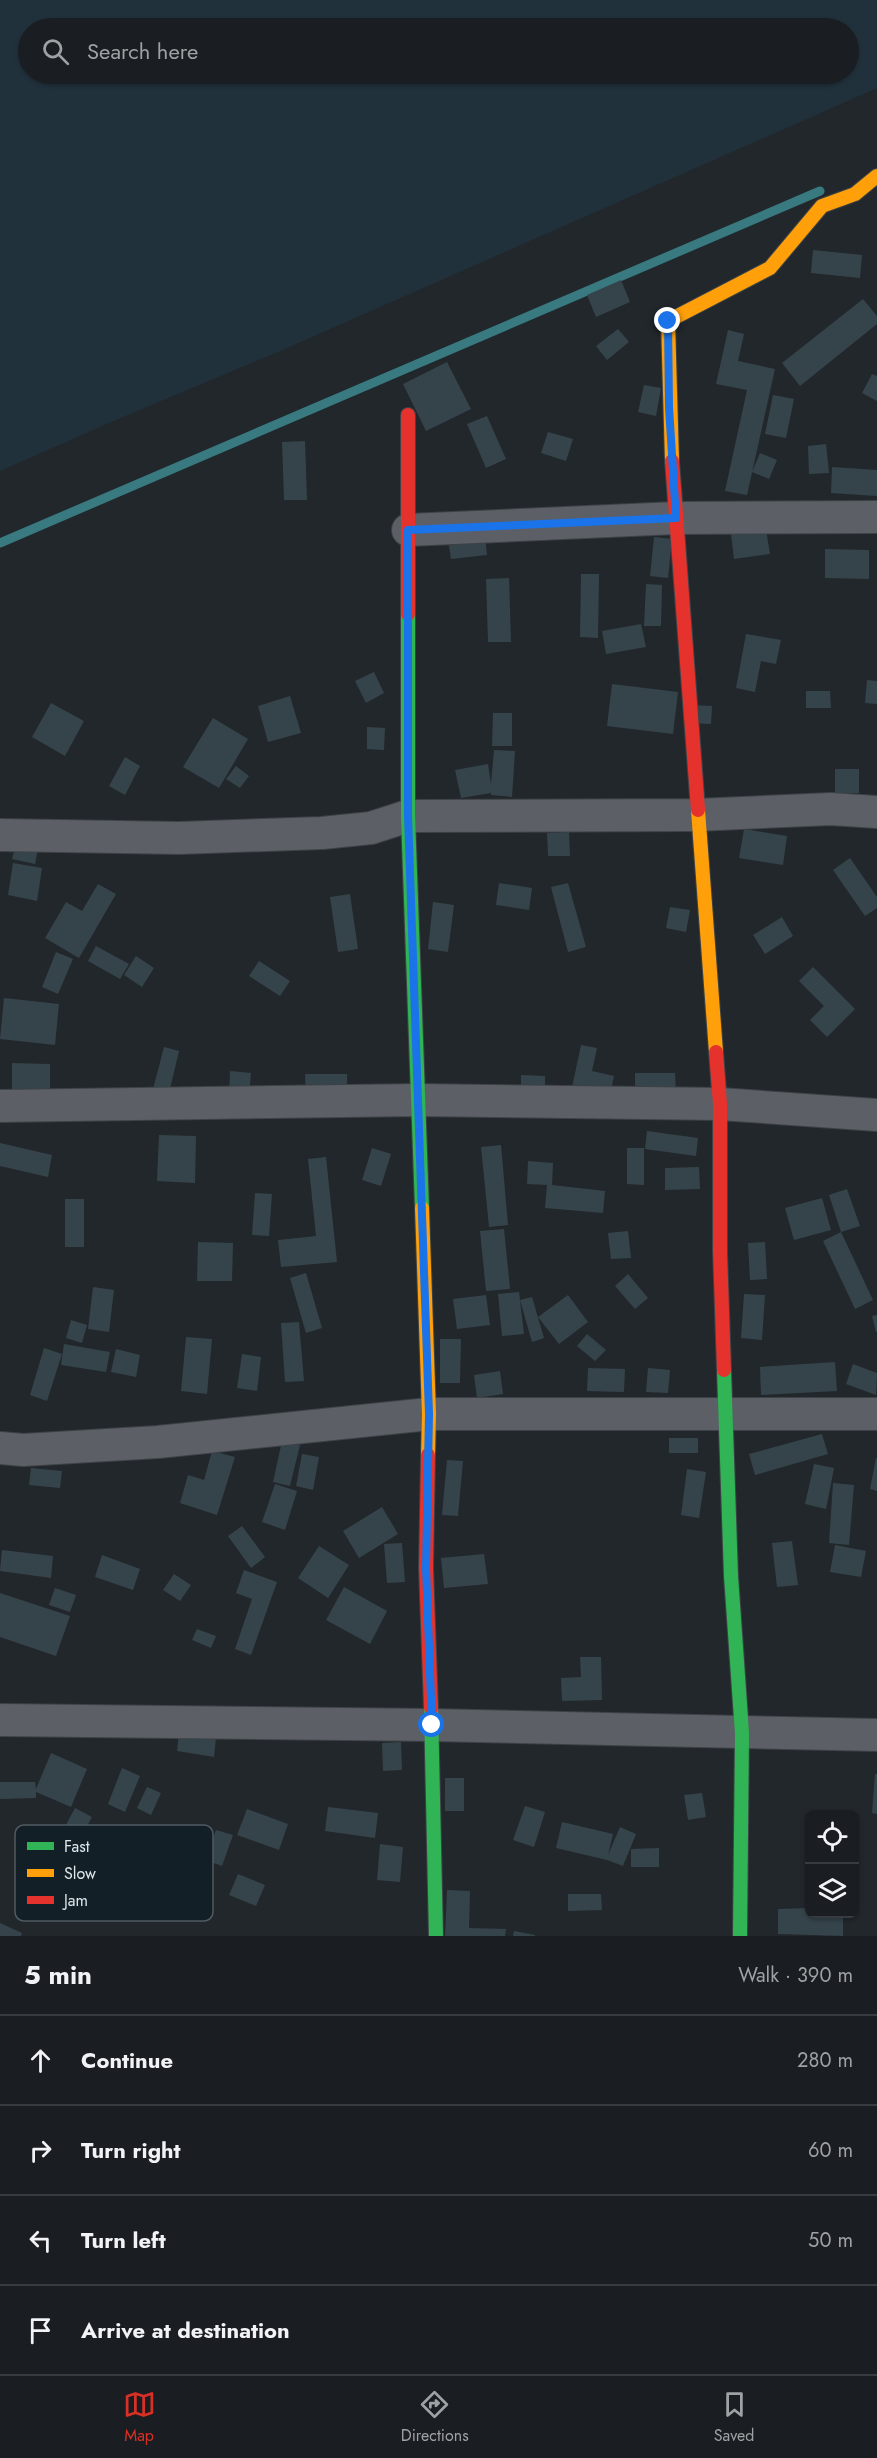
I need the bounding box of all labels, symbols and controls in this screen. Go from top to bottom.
search box [18,18,859,84]
icon: search [39,35,72,68]
text: Search here [87,35,198,67]
route end [654,307,680,333]
route start [418,1711,444,1737]
map controls [805,1810,859,1918]
button: locate [805,1810,859,1864]
legend [15,1825,213,1921]
text: Fast [64,1835,90,1858]
text: Slow [64,1862,96,1885]
button: layers [805,1864,859,1918]
text: Jam [62,1889,88,1912]
text: 5 min [24,1956,92,1994]
text: Walk · 390 m [738,1961,853,1990]
icon: ahead [24,2044,57,2077]
text: Continue [81,2044,173,2076]
text: 280 m [797,2046,853,2075]
icon: right [24,2134,57,2167]
text: Turn right [81,2134,181,2166]
text: 60 m [808,2136,853,2165]
icon: left [24,2224,57,2257]
text: Turn left [81,2224,166,2256]
text: 50 m [808,2226,853,2255]
icon: arrive [24,2314,57,2347]
text: Arrive at destination [81,2314,290,2346]
tab: Map [123,2388,156,2447]
tab: Directions [401,2388,469,2447]
tab: Saved [714,2388,754,2447]

